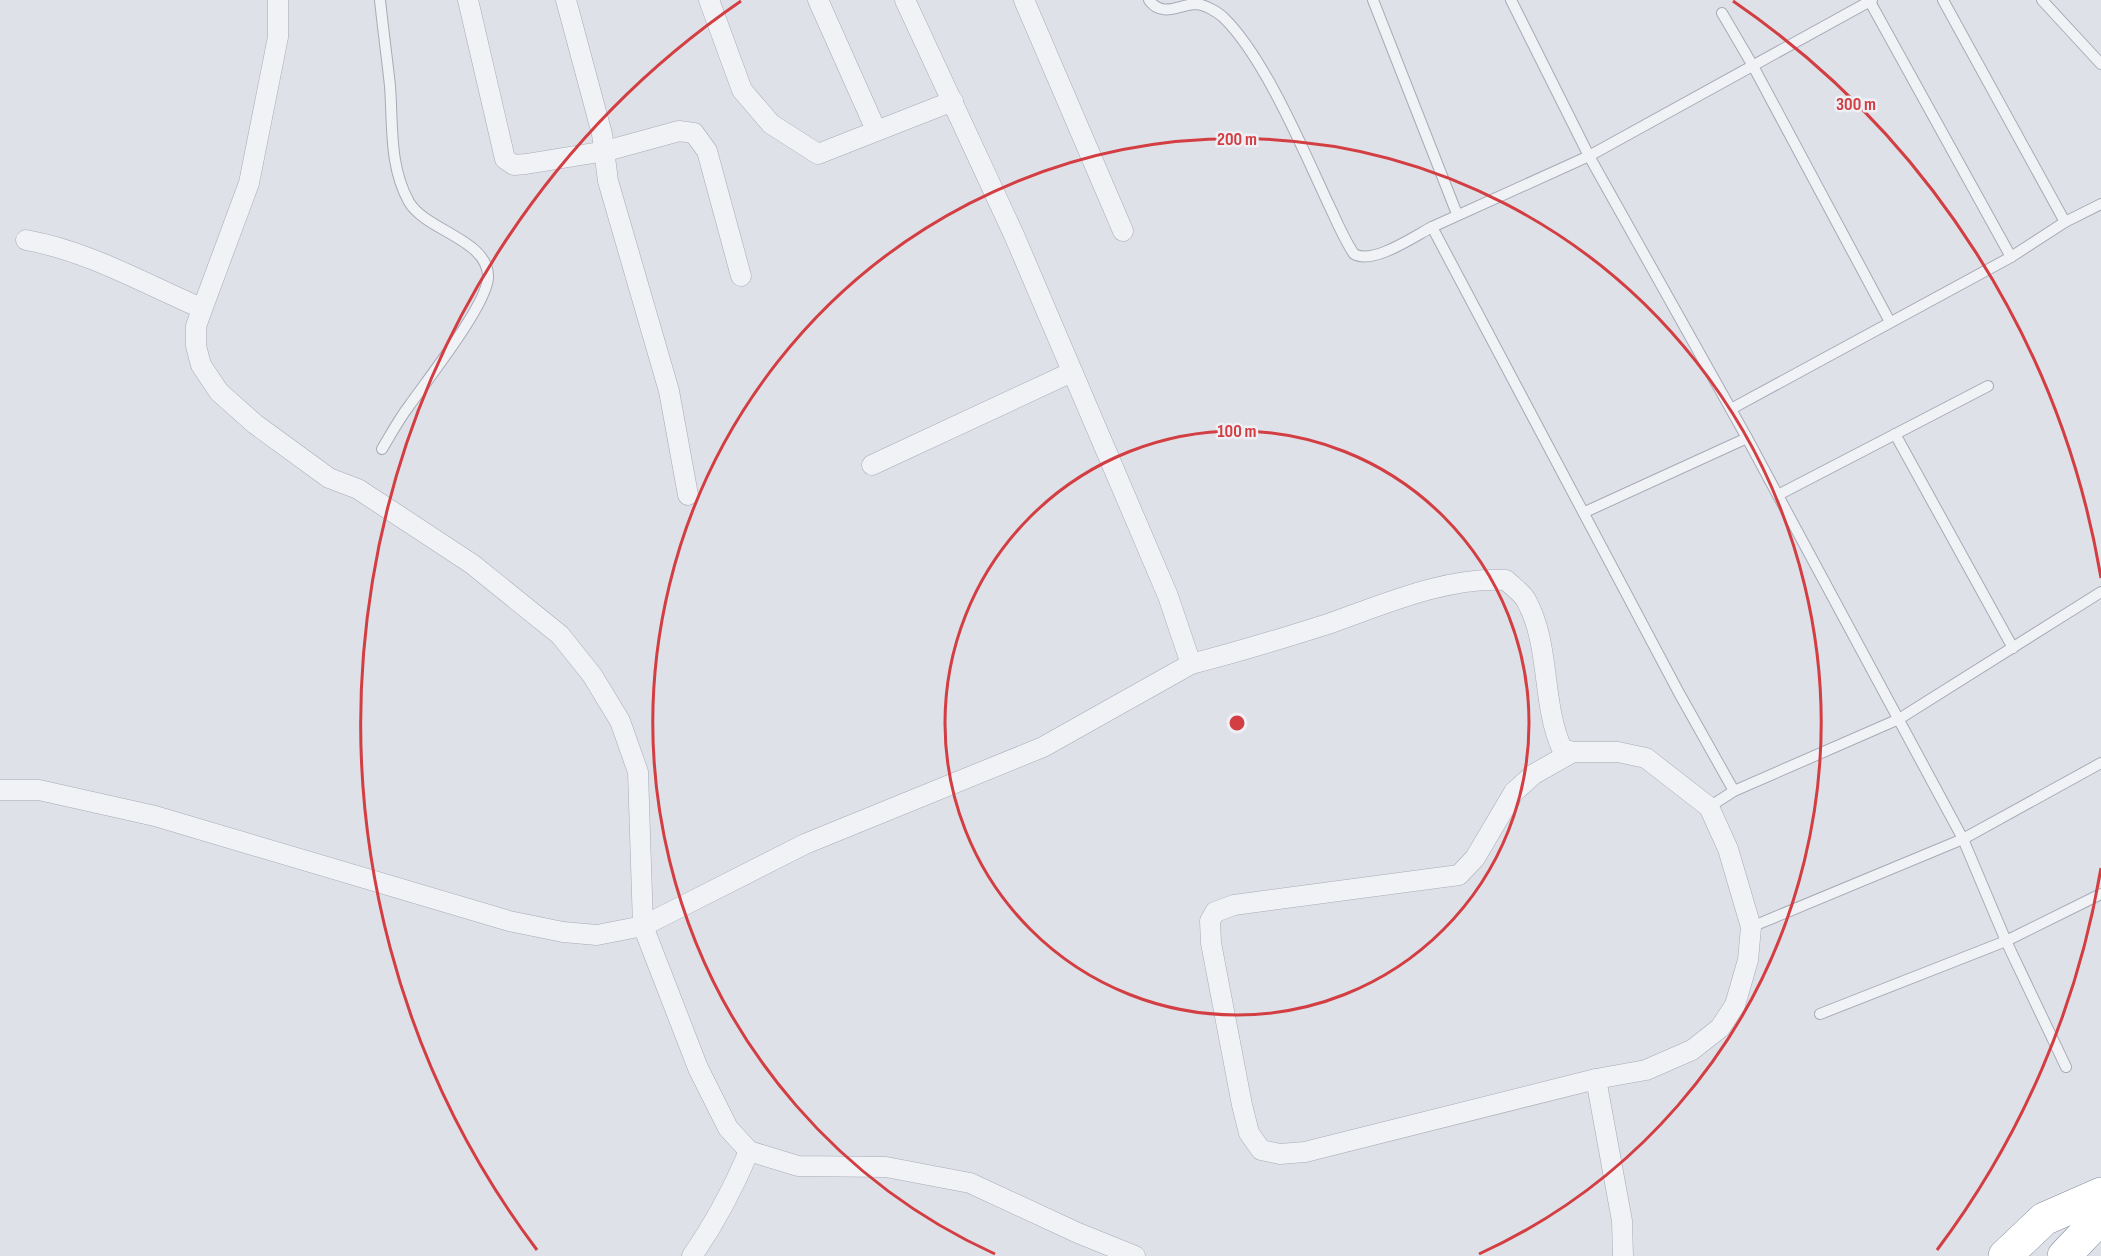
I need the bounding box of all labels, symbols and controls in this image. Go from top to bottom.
text: 300 m [1836,94,1876,115]
text: 200 m [1217,129,1257,150]
text: 100 m [1218,421,1257,442]
centre of rings [1227,713,1247,733]

